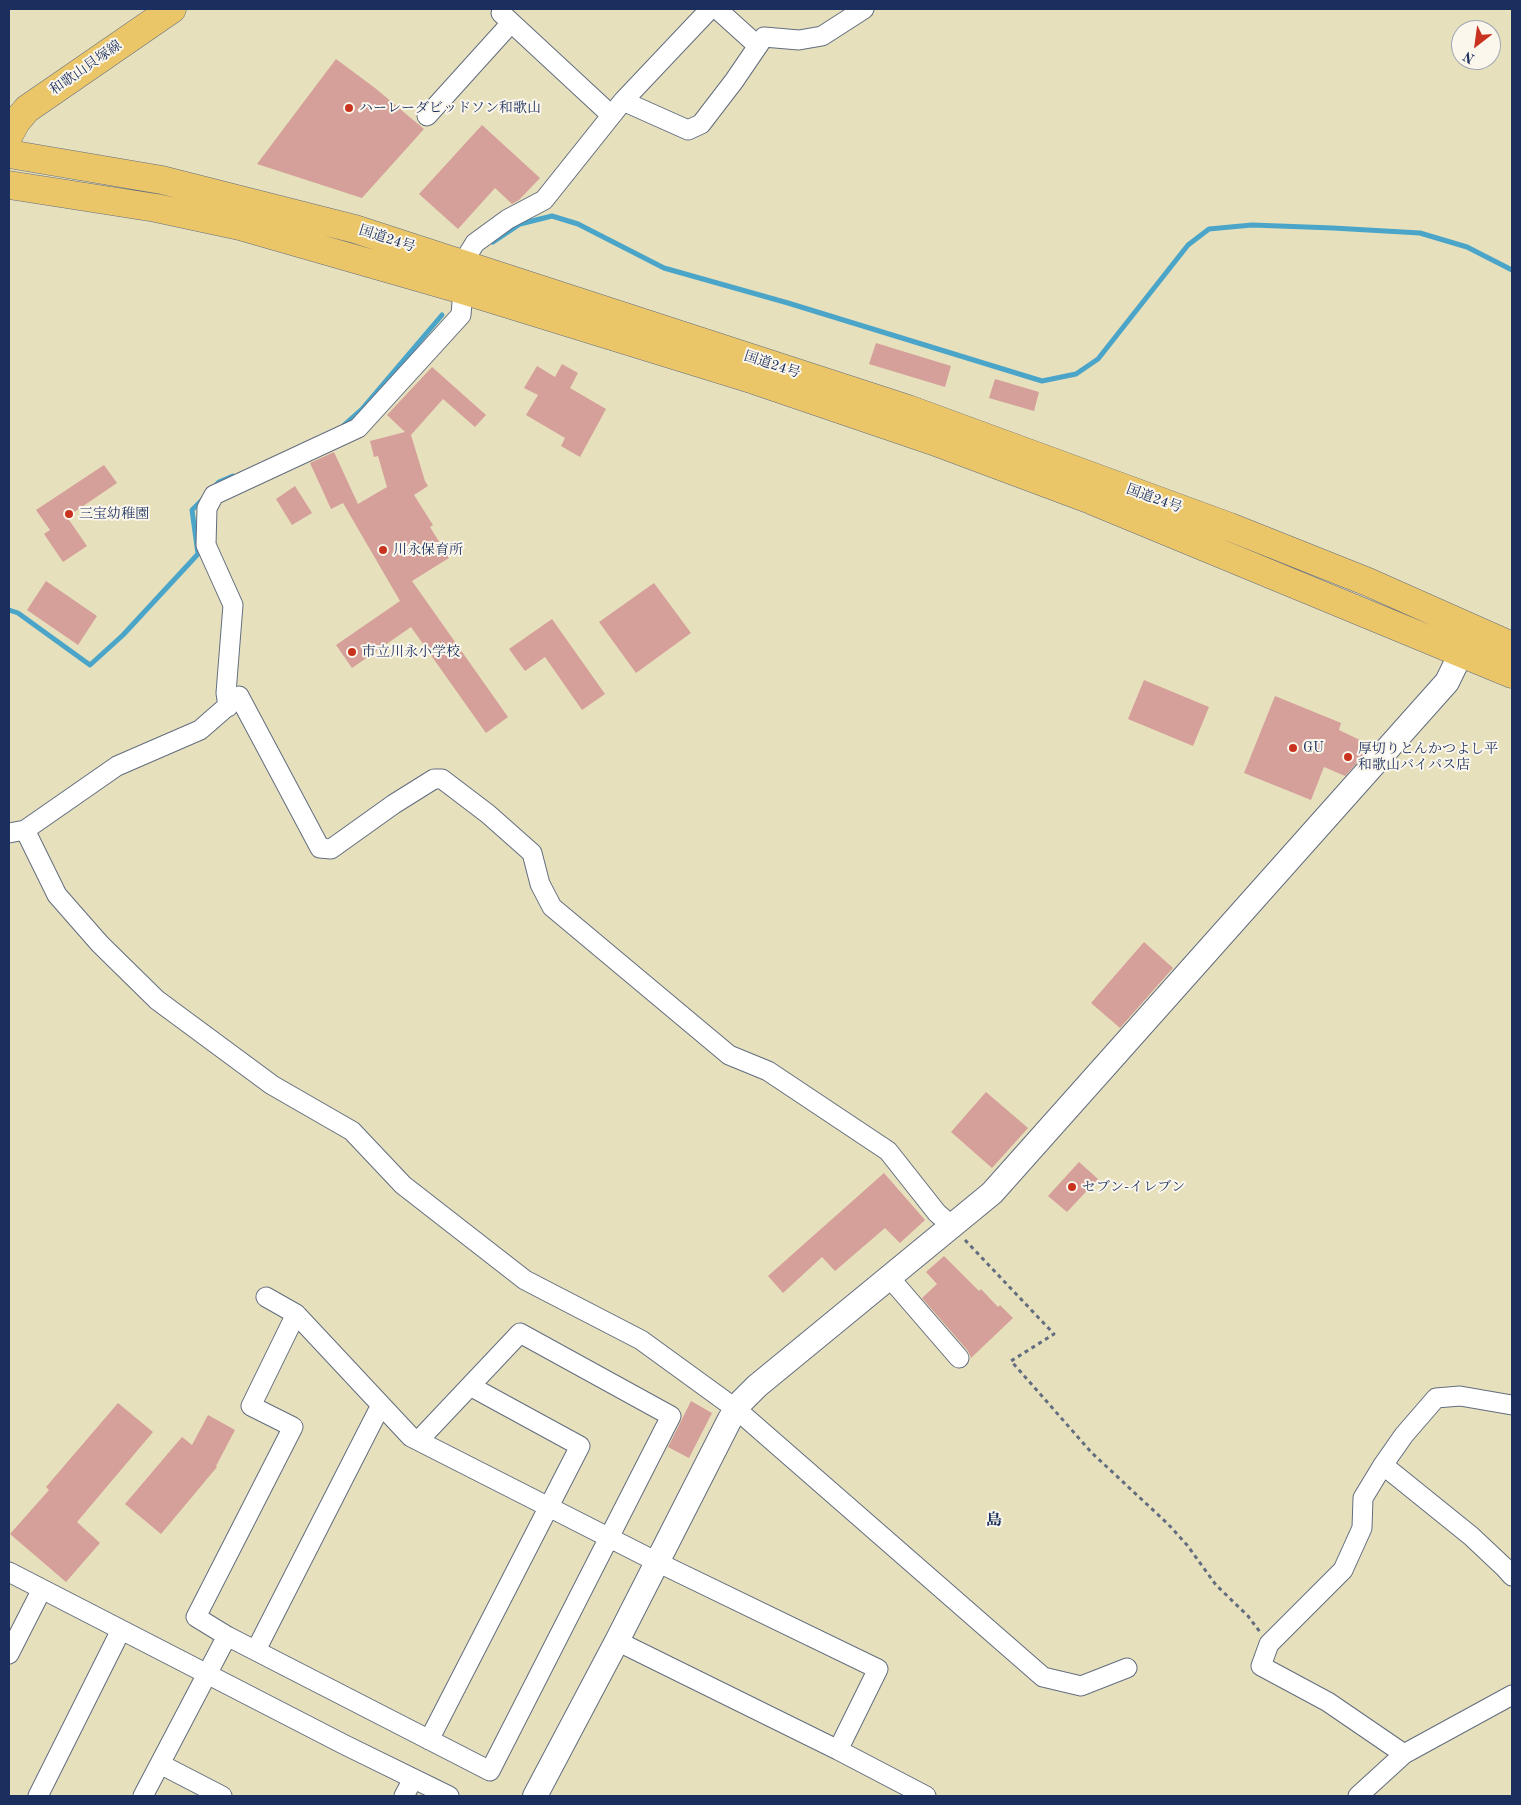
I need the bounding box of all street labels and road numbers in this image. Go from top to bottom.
street label: 和歌山貝塚線 [47,37,125,99]
street label: 国道24号 [357,222,417,256]
street label: 国道24号 [742,348,802,382]
street label: 国道24号 [1124,481,1184,517]

